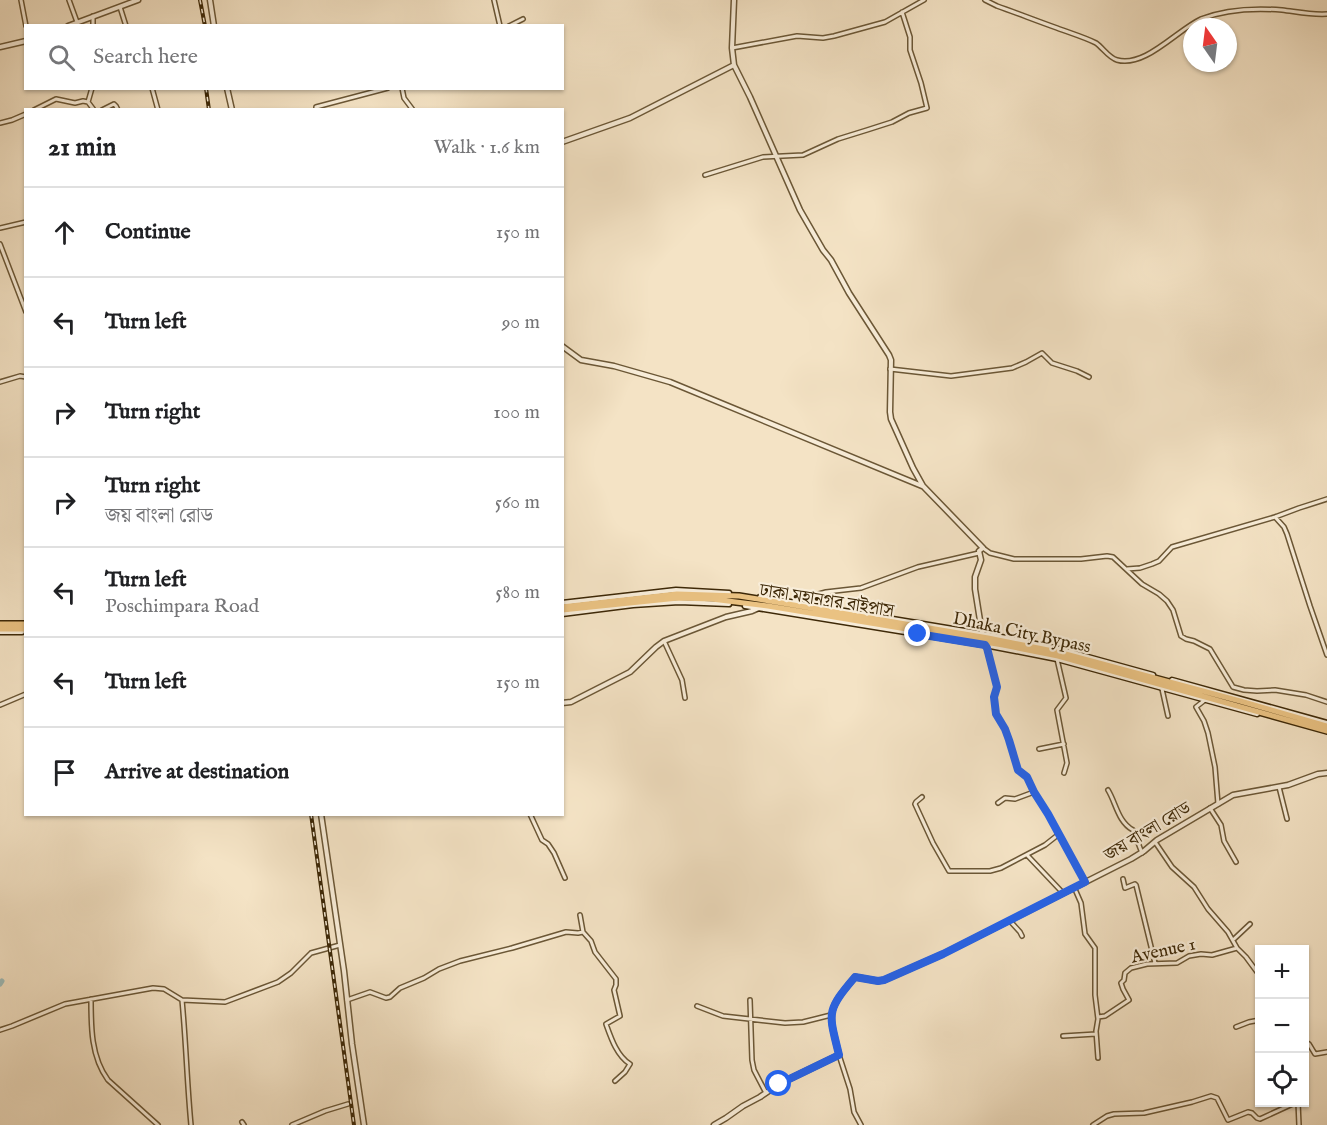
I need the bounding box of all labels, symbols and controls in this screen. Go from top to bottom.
north arrow [1183,18,1237,72]
search box [24,24,564,90]
icon: search [45,41,78,74]
text: Search here [93,43,198,71]
text: 21 min [48,131,116,164]
text: Walk · 1.6 km [434,135,540,160]
icon: ahead [48,216,81,249]
text: Continue [105,218,191,246]
text: 150 m [496,220,540,245]
icon: left [48,306,81,339]
text: Turn left [105,308,187,336]
text: 90 m [502,310,540,335]
icon: right [48,396,81,429]
text: Turn right [105,398,200,426]
text: 100 m [493,400,540,425]
text: Turn right [105,472,200,500]
icon: right [48,486,81,519]
text: 560 m [495,490,540,515]
text: জয় বাংলা রোড [105,504,213,529]
text: Turn left [105,566,187,594]
icon: left [48,576,81,609]
street label: ঢাকা মহানগর বাইপাস [757,578,897,624]
text: 580 m [495,580,540,605]
text: Poschimpara Road [105,594,259,619]
street label: Dhaka City Bypass [951,608,1093,659]
route end [904,620,930,646]
icon: left [48,666,81,699]
text: Turn left [105,668,187,696]
text: 150 m [496,670,540,695]
icon: arrive [48,756,81,789]
text: Arrive at destination [105,758,289,786]
street label: জয় বাংলা রোড [1099,797,1196,868]
street label: Avenue 1 [1128,933,1198,970]
map controls [1255,945,1309,1107]
button: + [1255,945,1309,999]
button: − [1255,999,1309,1053]
button: locate [1255,1053,1309,1107]
route start [765,1070,791,1096]

